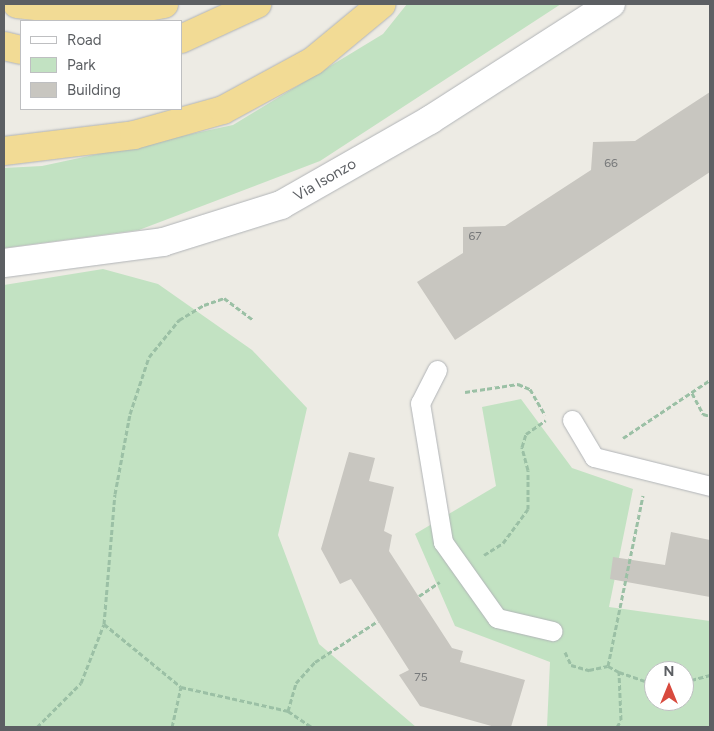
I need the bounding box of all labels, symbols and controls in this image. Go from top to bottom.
legend [20,20,182,110]
text: Road [67,31,102,49]
text: Park [67,56,96,74]
text: Building [67,81,121,99]
street label: Via Isonzo [290,155,360,205]
house number: 66 [604,157,618,171]
house number: 67 [468,230,482,244]
north arrow [644,661,694,711]
text: N [664,663,674,680]
house number: 75 [414,671,428,685]

